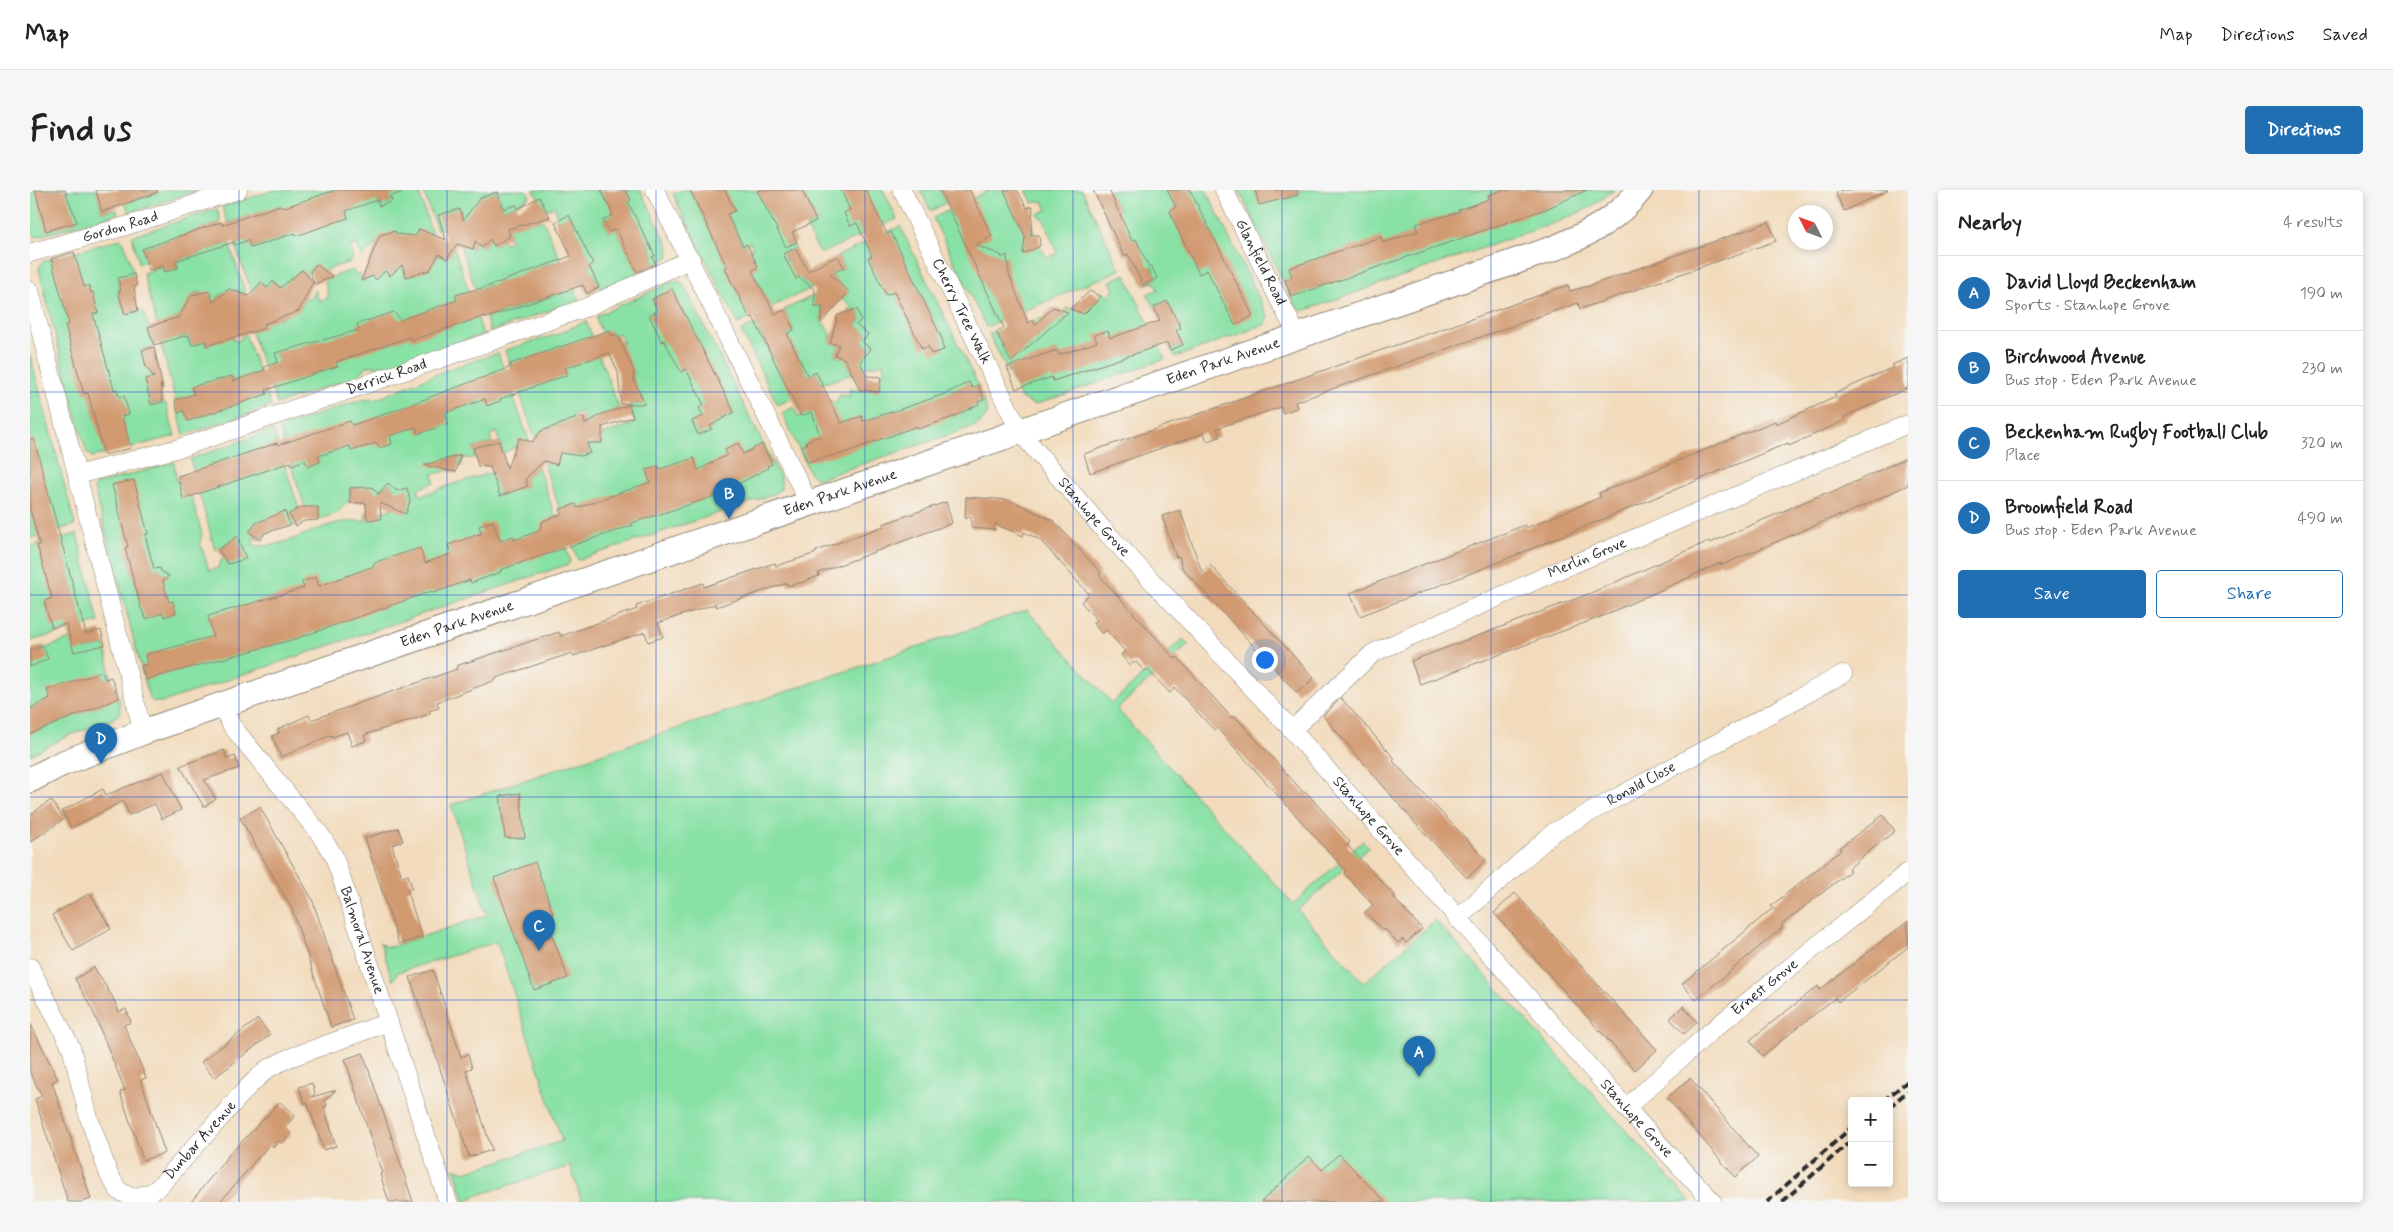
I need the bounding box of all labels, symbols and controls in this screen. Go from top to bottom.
text: Map [25,19,69,50]
text: Map [2160,23,2193,47]
text: Directions [2221,23,2295,47]
text: Saved [2323,23,2368,47]
button: Directions [2245,106,2363,154]
text: Find us [30,107,132,153]
north arrow [1788,205,1833,250]
street label: Gordon Road [80,206,161,248]
text: Nearby [1958,209,2022,237]
text: 4 results [2283,212,2343,233]
street label: Glanfield Road [1230,216,1291,309]
street label: Cherry Tree Walk [927,255,995,368]
text: David Lloyd Beckenham [2005,270,2196,295]
text: A [1969,283,1979,304]
text: 190 m [2300,283,2343,304]
text: Sports · Stanhope Grove [2005,295,2170,316]
street label: Eden Park Avenue [1164,333,1283,390]
text: Birchwood Avenue [2005,345,2146,370]
street label: Derrick Road [344,354,429,400]
text: B [1969,358,1979,379]
text: 230 m [2302,358,2343,379]
text: Bus stop · Eden Park Avenue [2005,370,2197,391]
text: Beckenham Rugby Football Club [2005,420,2268,445]
text: C [1968,433,1980,454]
text: 320 m [2301,433,2343,454]
text: Place [2005,445,2040,466]
street label: Eden Park Avenue [781,464,900,522]
street label: Stanhope Grove [1053,473,1134,561]
pin: B [713,478,745,519]
text: Broomfield Road [2005,495,2133,520]
text: D [1968,508,1980,529]
text: 490 m [2297,508,2343,529]
text: Bus stop · Eden Park Avenue [2005,520,2197,541]
street label: Merlin Grove [1545,533,1630,584]
button: Save [1958,570,2146,618]
button: Share [2156,570,2343,618]
street label: Eden Park Avenue [398,596,517,653]
your location [1252,647,1278,673]
pin: D [85,723,117,764]
street label: Ronald Close [1604,757,1680,811]
street label: Stanhope Grove [1328,772,1409,860]
street label: Balmoral Avenue [335,884,389,997]
pin: C [523,910,555,951]
street label: Ernest Grove [1728,955,1803,1021]
pin: A [1403,1036,1435,1077]
street label: Stanhope Grove [1595,1075,1677,1162]
street label: Dunbar Avenue [160,1096,241,1184]
map controls [1848,1097,1893,1187]
button: + [1848,1097,1893,1142]
button: − [1848,1142,1893,1187]

